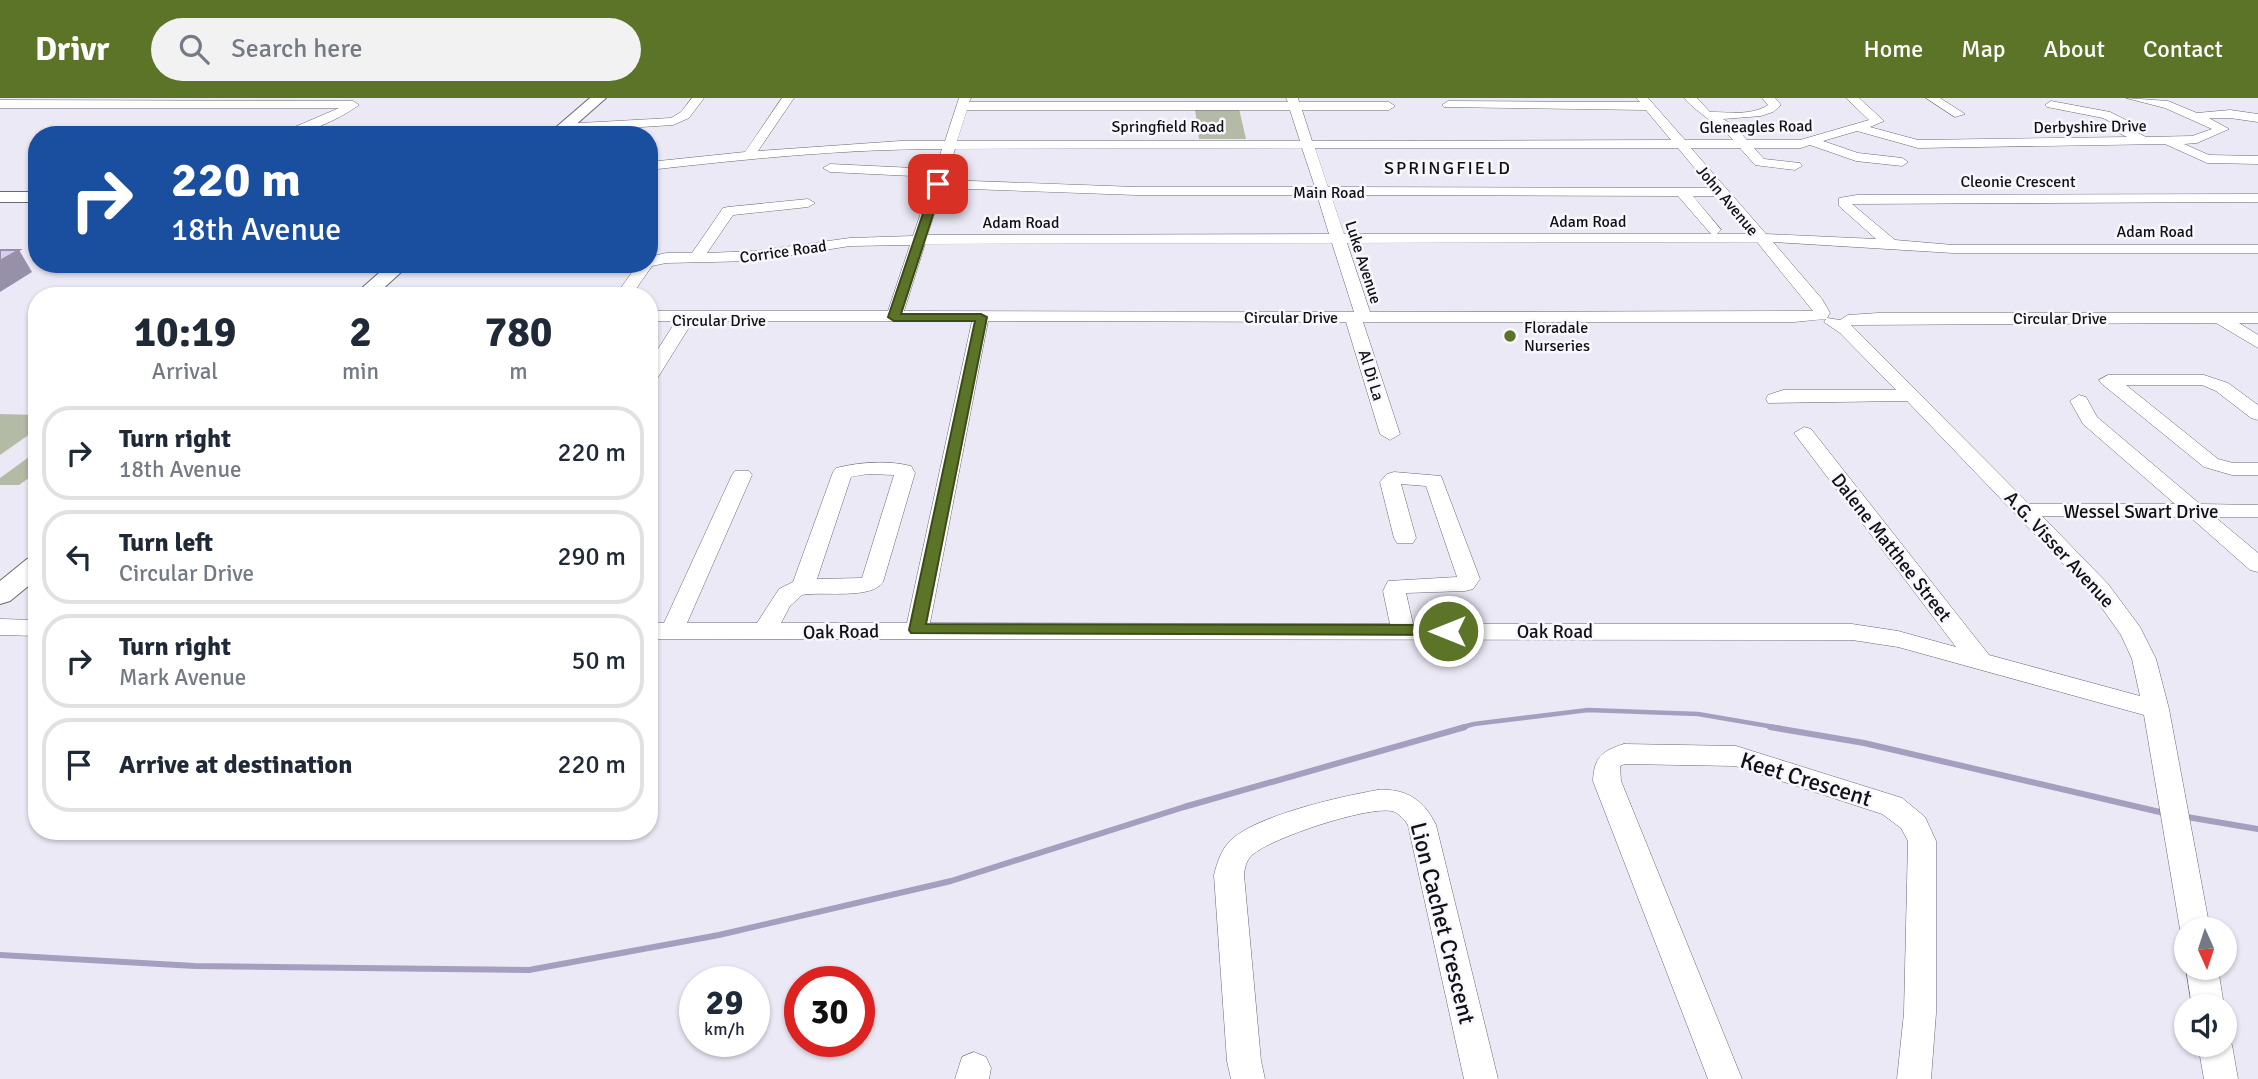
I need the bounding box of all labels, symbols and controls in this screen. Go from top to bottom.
search box [151,18,641,81]
text: Drivr [35,29,109,70]
icon: search [175,30,213,68]
text: Search here [231,33,362,65]
text: Home [1863,34,1923,64]
text: Map [1961,34,2006,64]
text: About [2044,34,2105,64]
text: Contact [2143,34,2223,64]
street label: Gleneagles Road [1699,116,1813,138]
street label: Derbyshire Drive [2033,116,2147,138]
street label: Springfield Road [1111,117,1225,137]
text: 220 m [171,150,301,210]
icon: right [56,154,147,245]
pin [908,154,968,214]
district label: SPRINGFIELD [1384,157,1512,179]
street label: John Avenue [1692,161,1763,240]
icon: arrive [919,165,957,203]
street label: Cleonie Crescent [1960,172,2076,192]
street label: Main Road [1293,183,1365,203]
text: 18th Avenue [171,210,341,249]
street label: Adam Road [1550,212,1626,232]
street label: Adam Road [983,213,1059,233]
street label: Luke Avenue [1340,218,1386,306]
street label: Adam Road [2117,222,2193,242]
street label: Corrice Road [738,236,828,268]
text: 10:19 [133,307,237,358]
text: 2 [349,307,372,358]
text: 780 [484,307,553,358]
street label: Circular Drive [1244,308,1338,328]
street label: Circular Drive [2013,309,2107,329]
street label: Circular Drive [672,311,766,331]
place label: Floradale Nurseries [1524,318,1590,356]
marker: Floradale Nurseries [1502,328,1518,344]
street label: Al Di La [1354,347,1388,403]
text: Arrival [152,357,218,386]
text: min [342,357,379,386]
text: m [509,357,528,386]
text: Turn right [119,423,231,455]
icon: right [60,434,98,472]
text: 220 m [557,437,626,469]
text: 18th Avenue [119,455,241,484]
street label: Dalene Matthee Street [1826,469,1957,627]
street label: A.G. Visser Avenue [1999,486,2120,613]
street label: Wessel Swart Drive [2064,500,2218,524]
text: Turn left [119,527,213,559]
icon: left [60,538,98,576]
text: 290 m [557,541,626,573]
text: Circular Drive [119,559,254,588]
position arrow [1411,594,1485,668]
street label: Oak Road [803,619,879,645]
street label: Oak Road [1517,620,1593,644]
text: Turn right [119,631,231,663]
icon: right [60,642,98,680]
text: 50 m [571,645,626,677]
text: Mark Avenue [119,663,246,692]
icon: arrive [60,746,98,784]
street label: Keet Crescent [1737,746,1875,813]
text: Arrive at destination [119,749,352,781]
text: 220 m [557,749,626,781]
street label: Lion Cachet Crescent [1403,819,1482,1027]
north arrow [2174,917,2236,980]
map controls [2174,917,2237,1057]
speed limit sign: 30 [784,966,875,1057]
text: 29 [706,981,743,1024]
button: sound [2174,994,2237,1057]
text: km/h [704,1018,745,1040]

